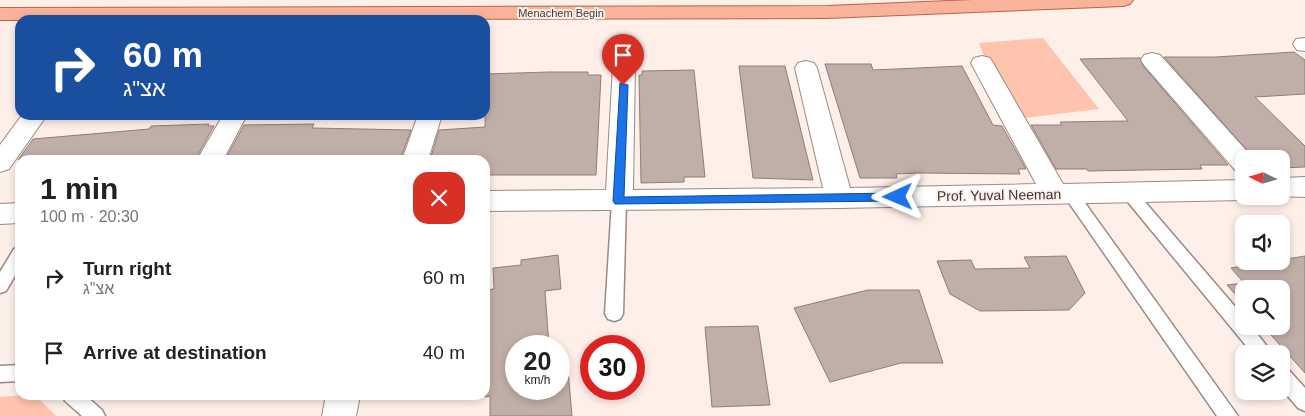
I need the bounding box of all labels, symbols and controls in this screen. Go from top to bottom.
street label: Menachem Begin [518,7,604,19]
pin [602,34,644,85]
icon: right [40,35,105,100]
text: 60 m [123,35,203,74]
icon: arrive [609,41,637,69]
text: אצ"ג [123,76,166,101]
north arrow [1235,150,1290,205]
map controls [1235,150,1290,400]
position arrow [871,170,923,222]
text: 1 min [40,172,118,205]
button: close [413,172,465,224]
street label: Prof. Yuval Neeman [937,186,1061,204]
text: 100 m · 20:30 [40,208,139,225]
button: sound [1235,215,1290,270]
text: Turn right [83,258,171,279]
icon: right [40,264,68,292]
text: 60 m [423,267,465,288]
text: אצ"ג [83,280,114,297]
button: search [1235,280,1290,335]
speed limit sign: 30 [580,335,645,400]
icon: arrive [40,339,68,367]
text: Arrive at destination [83,342,267,363]
text: 40 m [423,342,465,363]
button: layers [1235,345,1290,400]
text: 20 [524,347,551,375]
text: km/h [524,373,551,387]

